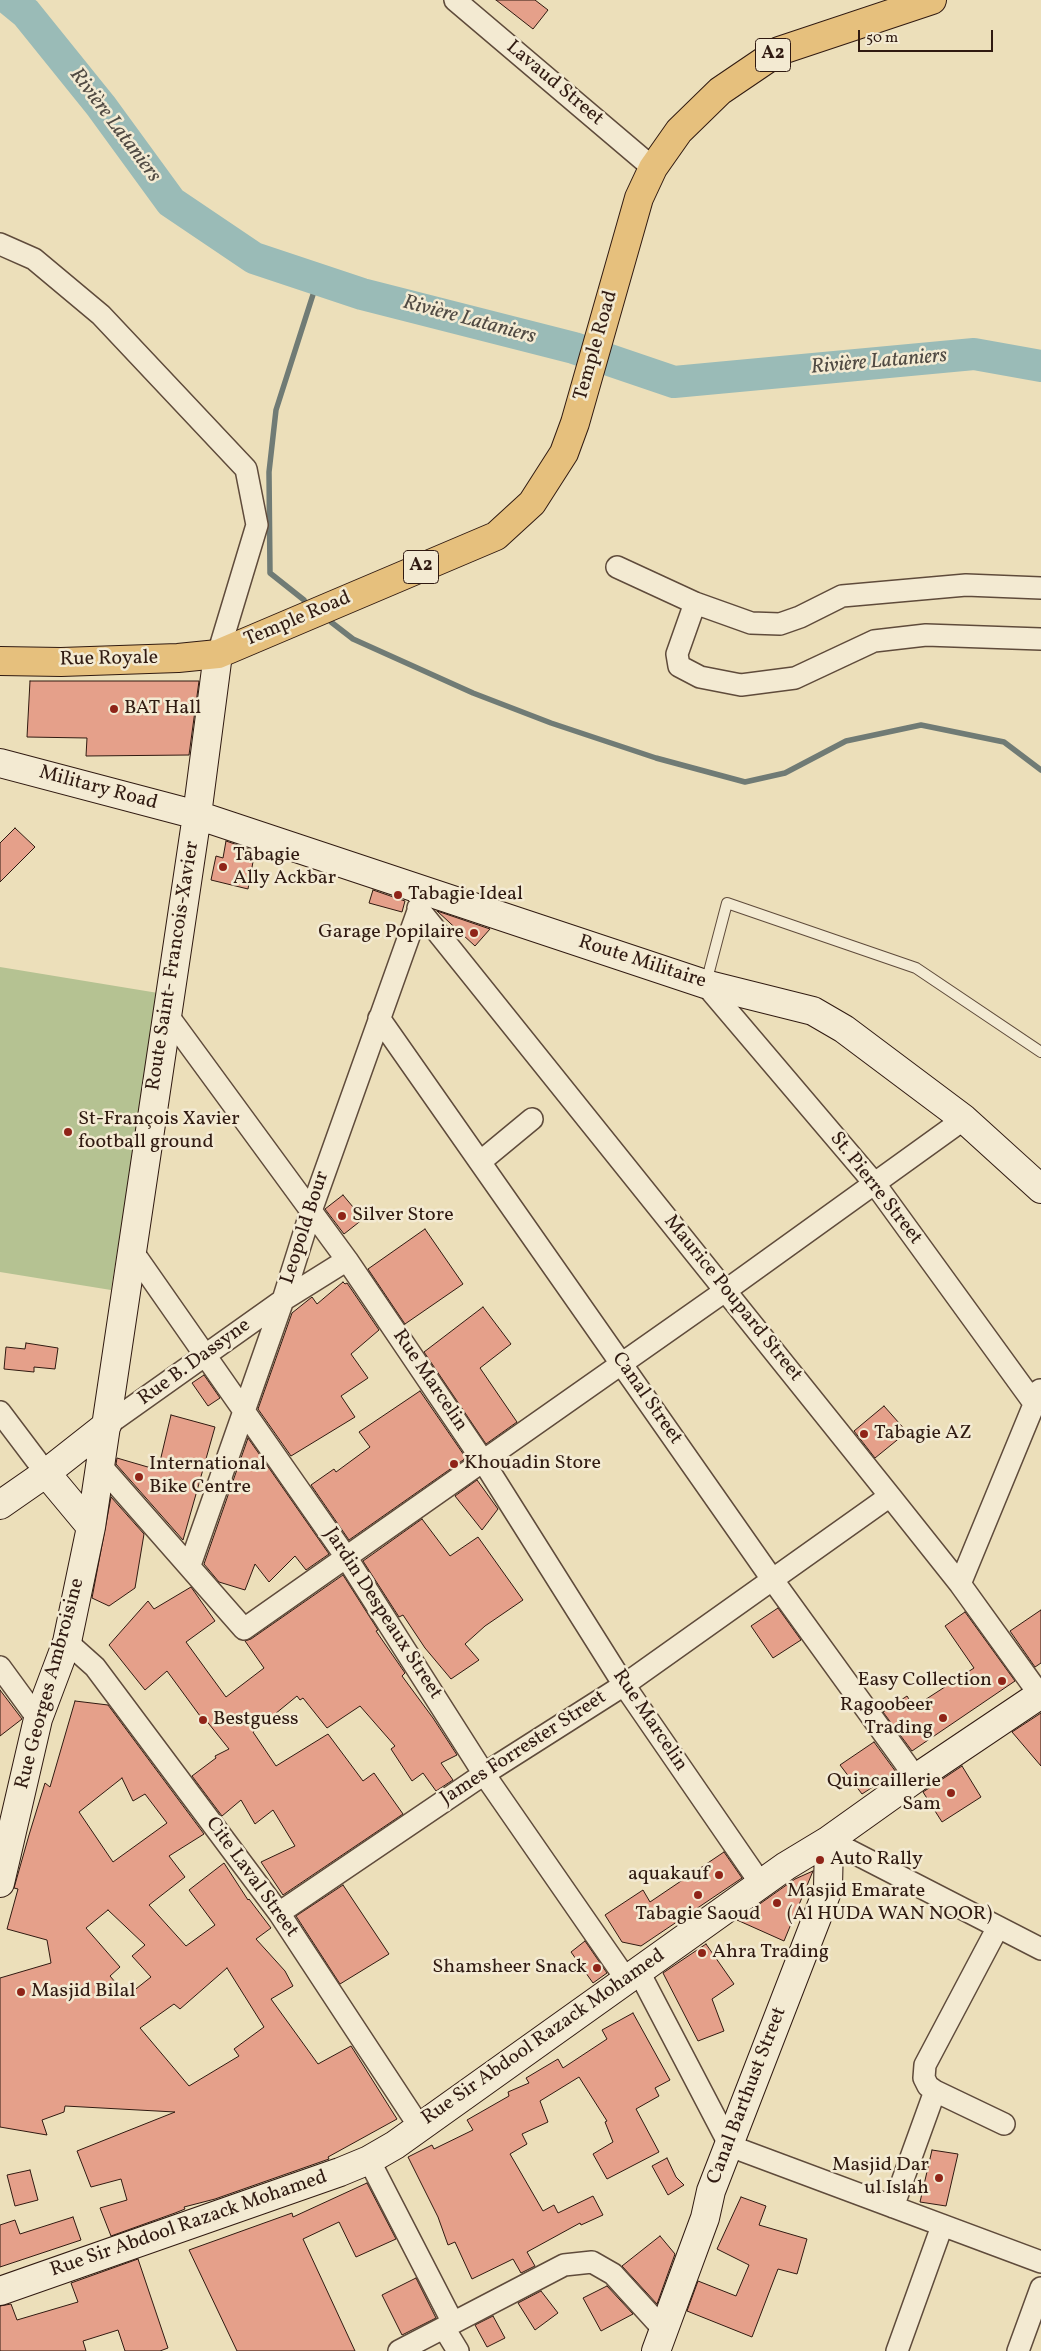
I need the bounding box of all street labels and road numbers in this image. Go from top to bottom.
street label: Lavaud Street [500,36,608,132]
road number: A2 [756,38,790,72]
street label: Temple Road [570,288,624,404]
road number: A2 [404,550,438,584]
street label: Temple Road [241,587,355,653]
street label: Rue Royale [60,647,158,673]
street label: Military Road [36,762,160,816]
street label: Route Saint- Francois-Xavier [142,839,206,1093]
street label: Route Militaire [575,931,709,995]
street label: St. Pierre Street [824,1128,926,1250]
street label: Leopold Bour [276,1169,336,1287]
street label: Maurice Poupard Street [657,1211,807,1387]
street label: Rue B. Dassyne [134,1314,256,1412]
street label: Rue Marcelin [386,1325,472,1437]
street label: Canal Street [605,1348,687,1450]
street label: Jardin Despeaux Street [318,1524,446,1704]
street label: Rue Georges Ambroisine [11,1576,91,1792]
street label: Rue Marcelin [606,1665,692,1777]
street label: James Forrester Street [437,1686,611,1812]
street label: Cite Laval Street [199,1813,303,1943]
street label: Rue Sir Abdool Razack Mohamed [418,1945,670,2131]
street label: Canal Barthust Street [703,2004,793,2188]
street label: Rue Sir Abdool Razack Mohamed [47,2166,331,2284]

